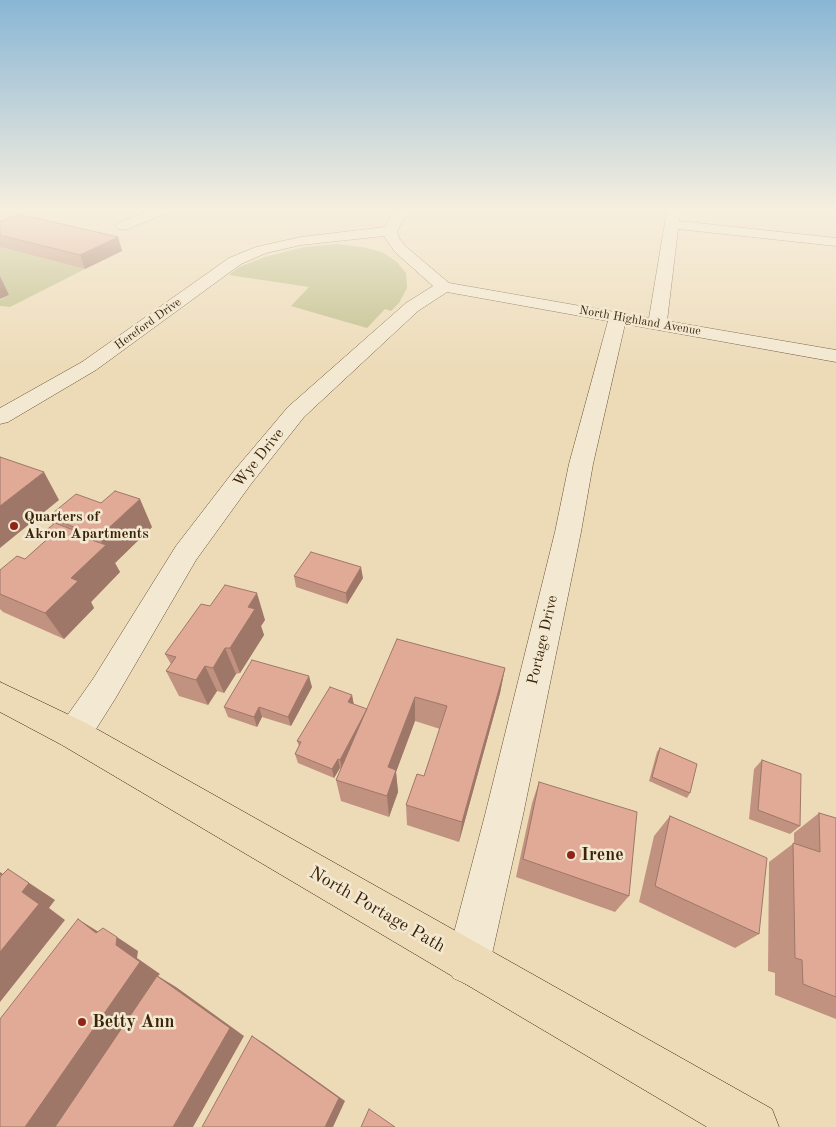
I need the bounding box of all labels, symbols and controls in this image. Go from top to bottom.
street label: Hereford Drive [112,295,184,353]
street label: North Highland Avenue [578,303,702,339]
street label: Wye Drive [230,425,288,491]
place label: Quarters of Akron Apartments [24,508,149,543]
marker: Quarters of Akron Apartments [8,520,20,532]
street label: Portage Drive [524,594,562,686]
place label: Irene [581,844,624,866]
marker: Irene [565,849,577,861]
street label: North Portage Path [305,862,449,958]
place label: Betty Ann [92,1011,174,1033]
marker: Betty Ann [76,1016,88,1028]

